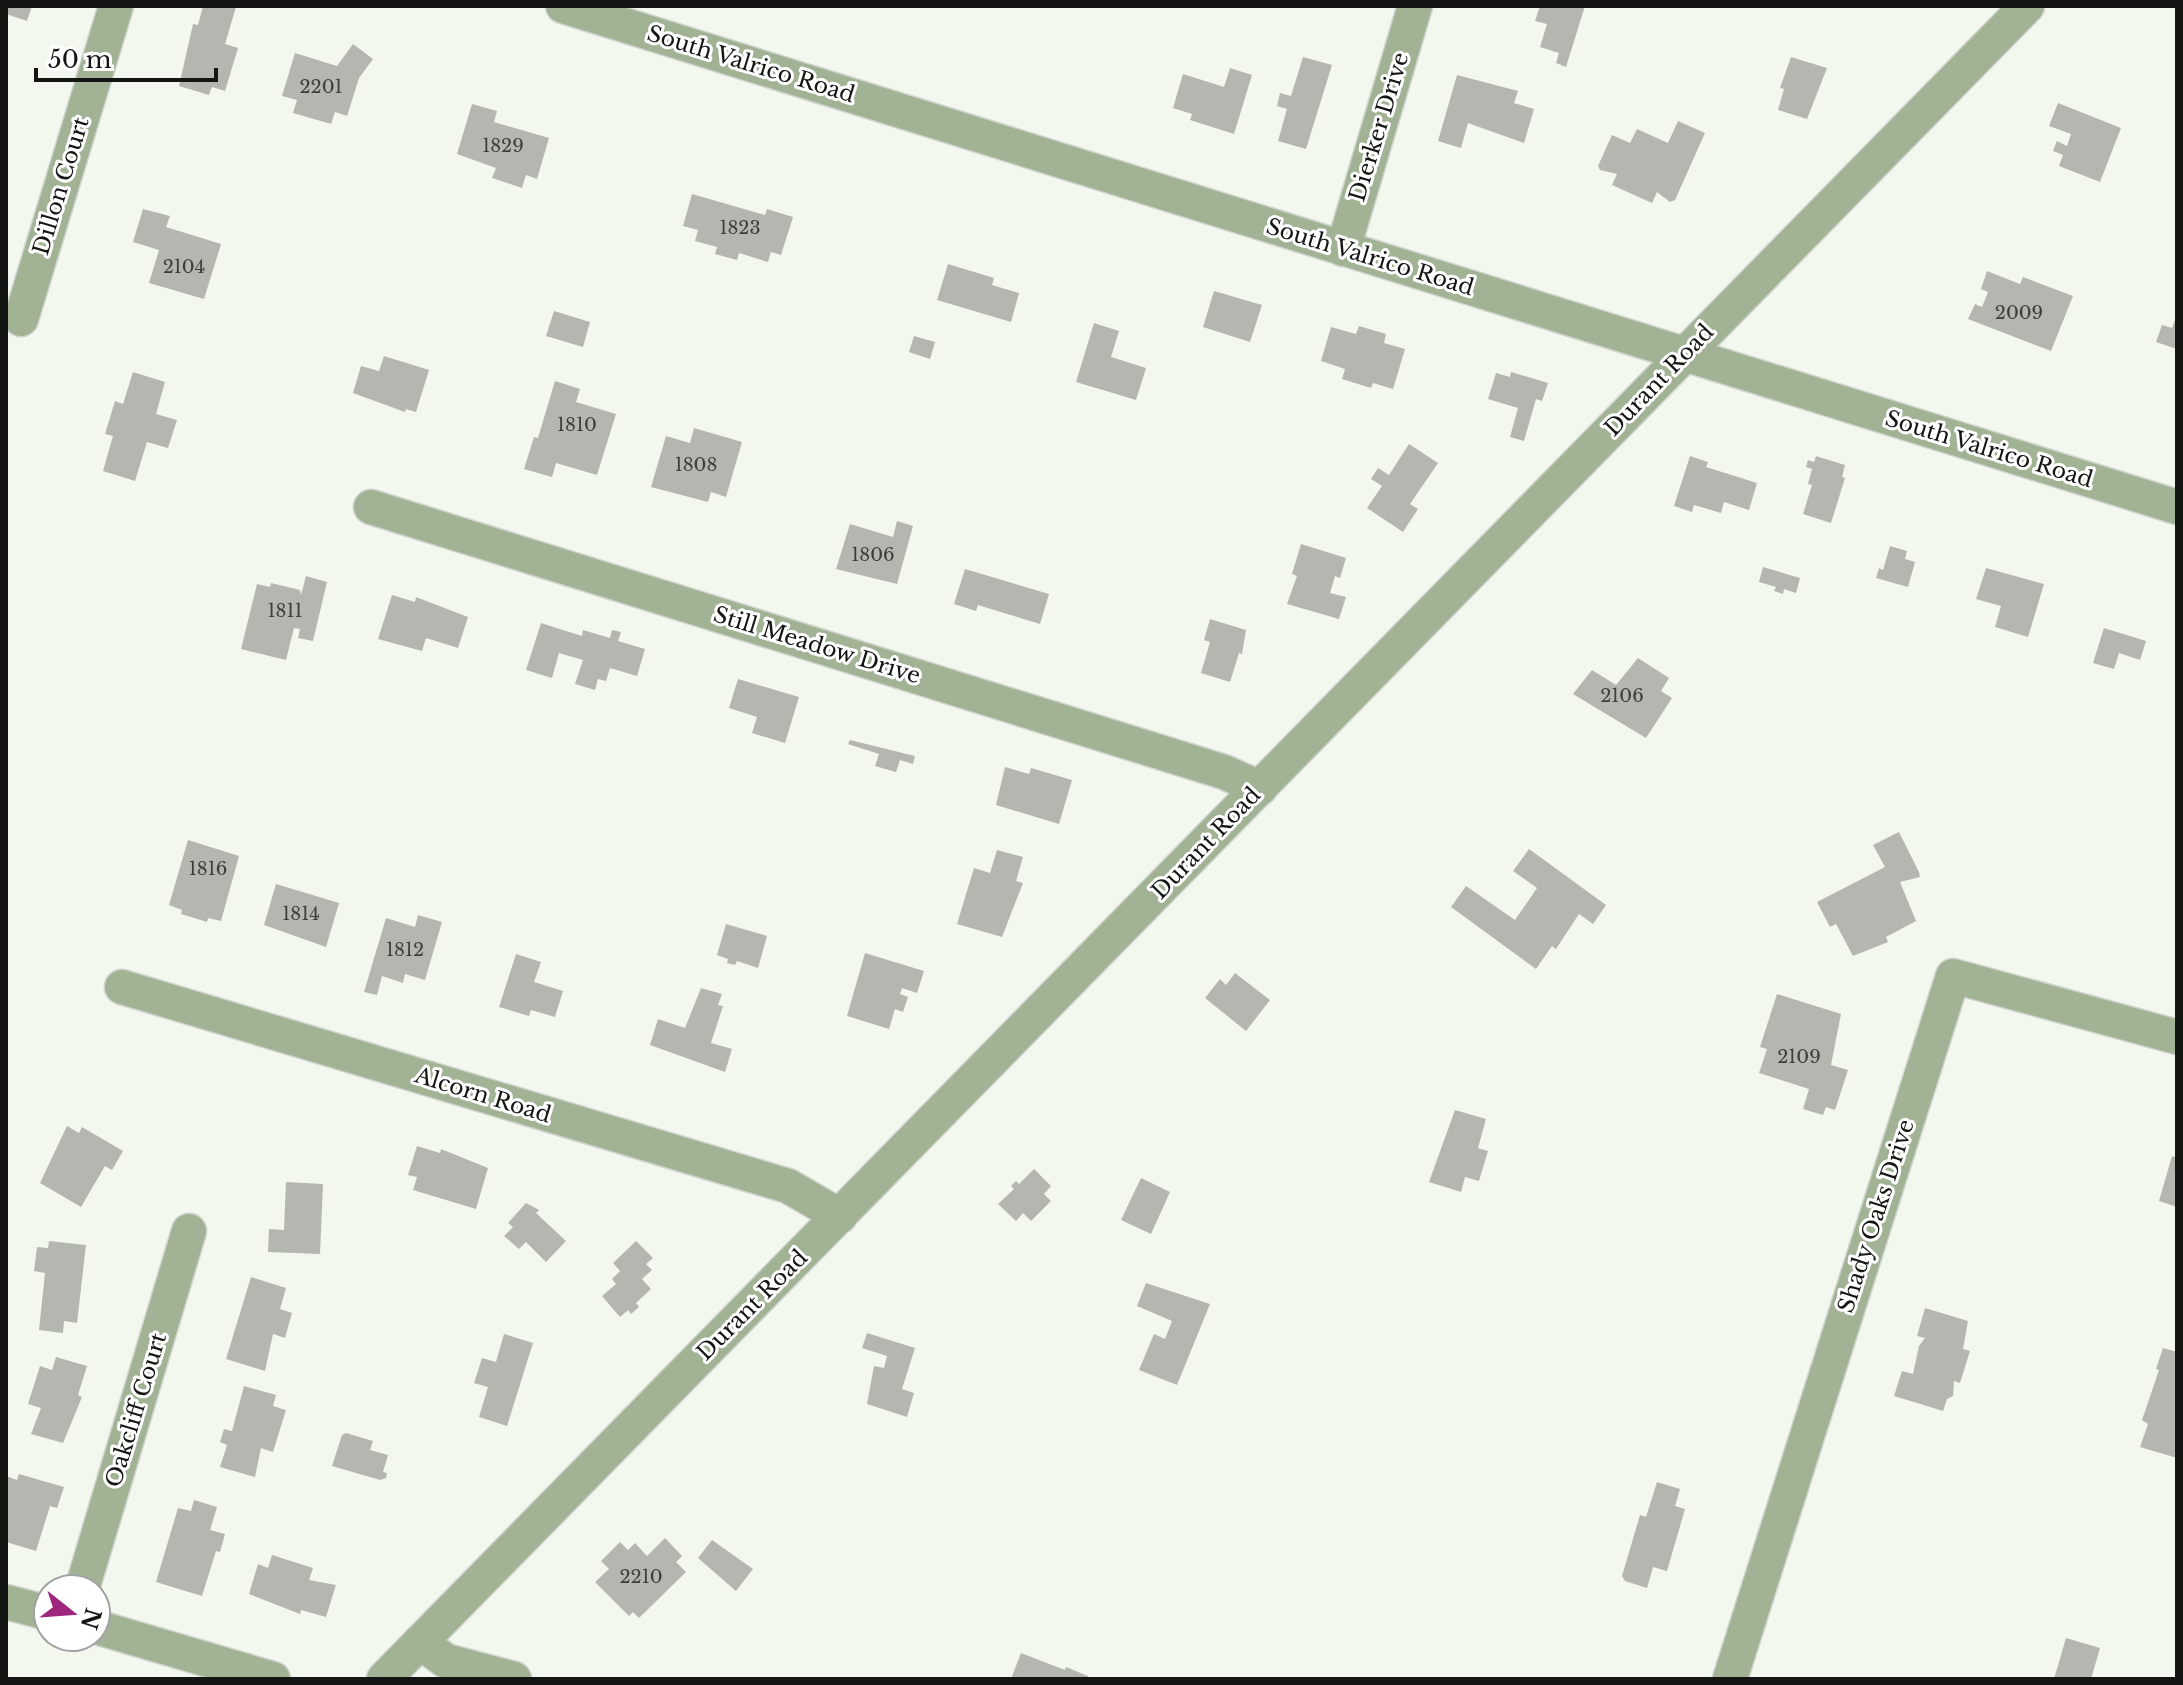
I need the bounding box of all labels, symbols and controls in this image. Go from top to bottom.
street label: South Valrico Road [644,20,858,108]
scale bar [36,32,216,82]
text: 50 m [48,45,112,74]
street label: Dierker Drive [1344,49,1414,205]
house number: 2201 [299,76,343,98]
street label: Dillon Court [27,113,95,258]
house number: 1829 [482,135,524,157]
street label: South Valrico Road [1263,213,1477,301]
house number: 1823 [719,217,761,239]
house number: 2104 [163,256,205,278]
house number: 2009 [1995,302,2043,324]
street label: Durant Road [1599,318,1719,442]
street label: South Valrico Road [1882,405,2096,493]
house number: 1810 [557,414,597,436]
house number: 1808 [675,454,717,476]
house number: 1806 [851,544,895,566]
house number: 1811 [268,600,303,622]
street label: Still Meadow Drive [710,601,924,689]
house number: 2106 [1600,685,1644,707]
street label: Durant Road [1146,781,1266,905]
house number: 1816 [189,858,227,880]
house number: 1814 [282,903,320,925]
house number: 1812 [386,939,424,961]
house number: 2109 [1777,1046,1821,1068]
street label: Alcorn Road [411,1061,554,1129]
street label: Shady Oaks Drive [1832,1116,1920,1316]
street label: Durant Road [691,1244,813,1366]
street label: Oakcliff Court [100,1329,172,1490]
house number: 2210 [619,1566,663,1588]
north arrow [32,1573,112,1653]
text: N [75,1605,107,1633]

